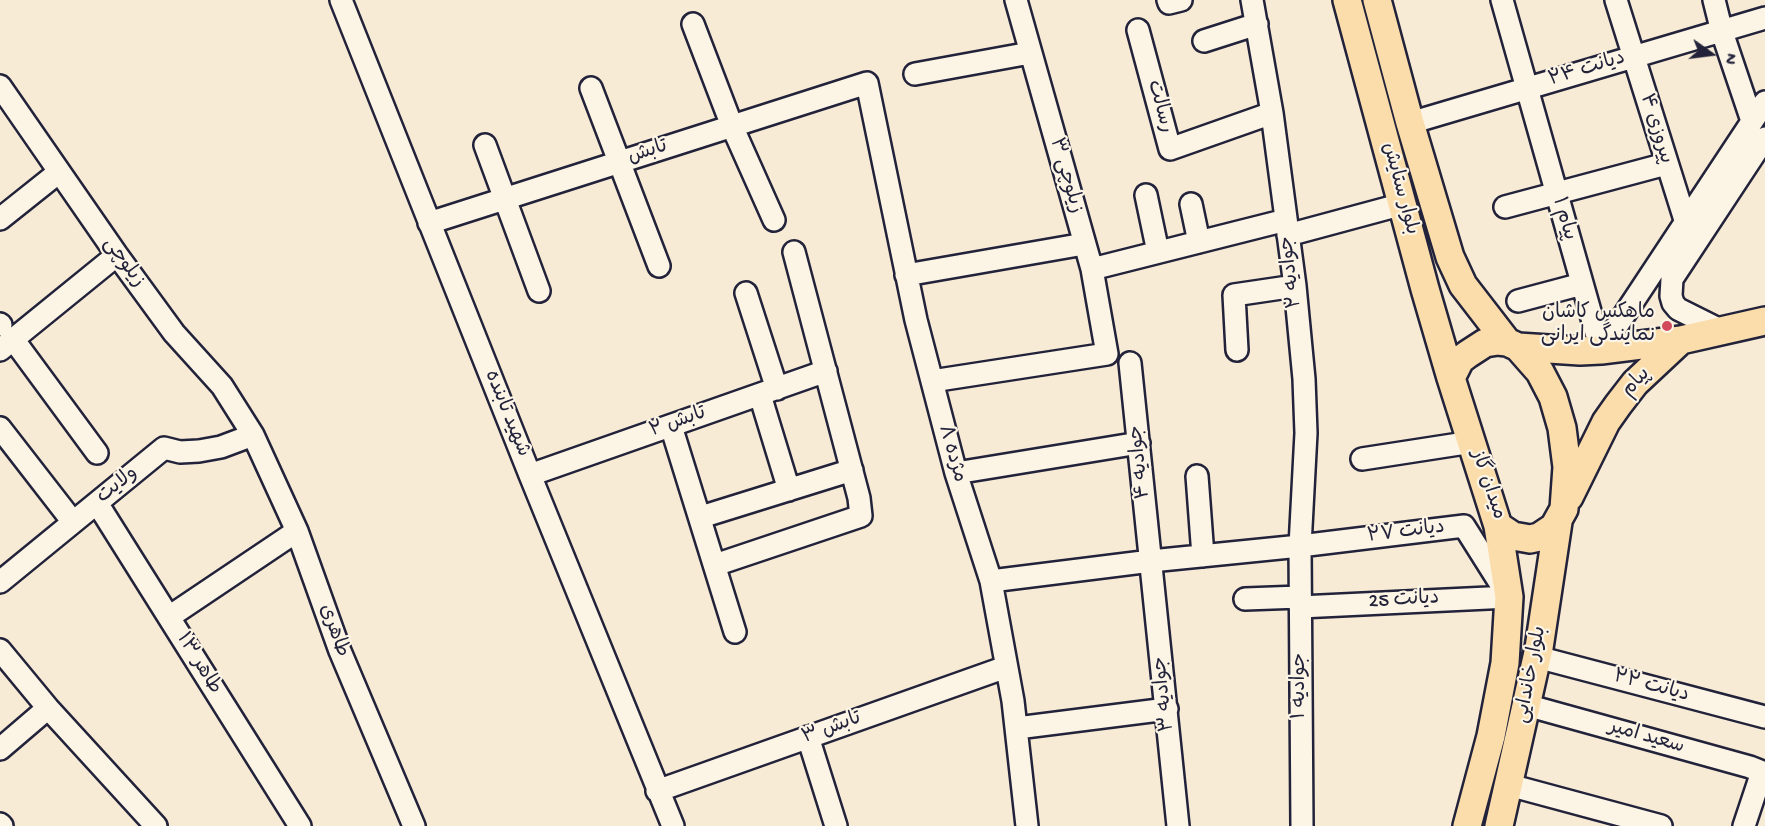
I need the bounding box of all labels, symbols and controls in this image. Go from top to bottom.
north arrow [1681,24,1741,84]
street label: دیانت ۲۴ [1546,47,1628,93]
text: N [1718,51,1739,66]
street label: رسالت [1140,78,1178,136]
street label: پیروزی ۴ [1633,91,1677,167]
street label: تابش [625,135,671,171]
street label: زیلوچی ۳ [1043,135,1087,217]
street label: بلوار ستایش [1375,140,1423,238]
street label: پیام ۱ [1545,195,1581,243]
street label: زیلوچی [97,233,149,293]
street label: جوادیه ۲ [1276,235,1308,309]
place label: ماهکس کاشان نمایندگی ایرانی [1541,302,1655,349]
marker: ماهکس کاشان نمایندگی ایرانی [1660,319,1674,333]
street label: پیام [1617,363,1657,403]
street label: شهید تابنده [478,367,534,461]
street label: تابش ۲ [647,402,709,444]
street label: مژده ۸ [931,423,971,485]
street label: جوادیه ۴ [1125,424,1157,500]
street label: میدان گاز [1464,447,1510,523]
street label: ولایت [93,462,143,510]
street label: دیانت ۲۷ [1366,516,1446,550]
street label: دیانت 25 [1368,587,1440,615]
street label: طاهری [312,601,354,661]
street label: بلوار خاندایی [1511,624,1553,726]
street label: طاهر ۱۳ [170,629,226,699]
street label: جوادیه ۱ [1289,653,1313,719]
street label: جوادیه ۳ [1149,655,1181,733]
street label: دیانت ۲۲ [1610,665,1692,709]
street label: تابش ۳ [799,707,865,751]
street label: سعید امیر [1605,716,1687,760]

